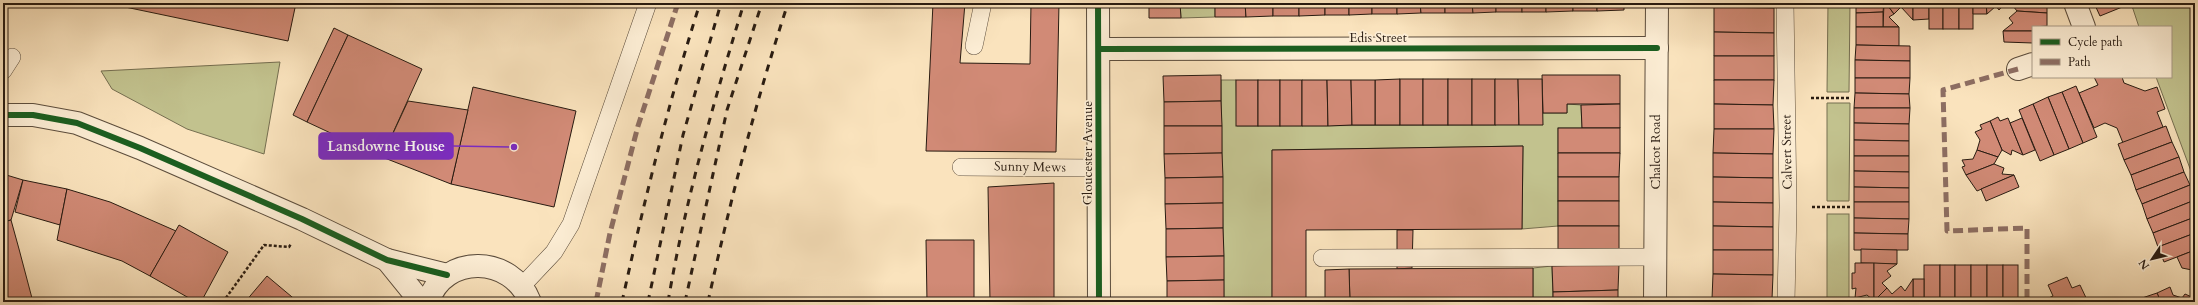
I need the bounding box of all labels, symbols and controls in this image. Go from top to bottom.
legend [2032,26,2172,78]
street label: Edis Street [1349,29,1407,47]
text: Cycle path [2068,34,2123,50]
text: Path [2068,54,2091,70]
street label: Gloucester Avenue [1079,101,1097,205]
street label: Chalcot Road [1647,114,1665,190]
street label: Calvert Street [1777,114,1797,190]
callout: Lansdowne House [319,133,453,159]
text: Lansdowne House [327,137,445,156]
street label: Sunny Mews [994,157,1066,177]
north arrow [2132,239,2172,279]
text: N [2135,256,2153,273]

